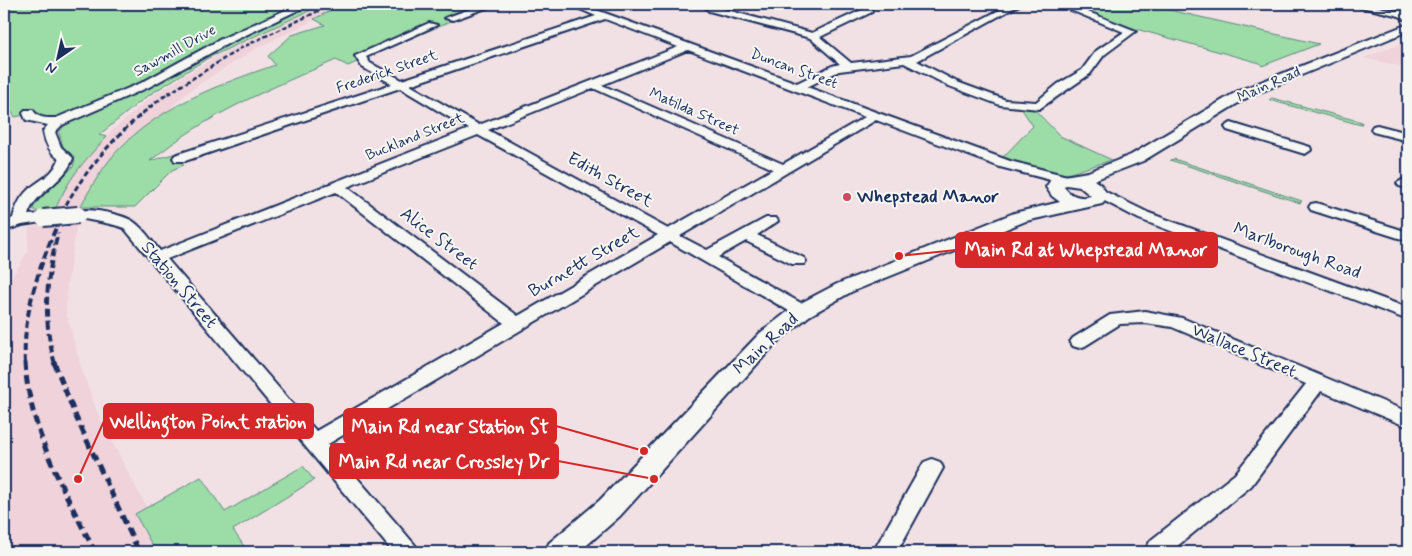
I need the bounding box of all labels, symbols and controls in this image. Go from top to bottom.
street label: Sawmill Drive [130,20,220,82]
north arrow [32,32,82,82]
street label: Duncan Street [748,44,841,94]
street label: Frederick Street [334,45,440,99]
text: N [42,58,60,78]
street label: Main Road [1234,62,1304,108]
street label: Matilda Street [646,83,742,141]
street label: Buckland Street [363,108,468,166]
street label: Edith Street [563,147,658,214]
place label: Whepstead Manor [856,185,999,209]
marker: Whepstead Manor [841,191,853,203]
street label: Alice Street [395,202,483,276]
street label: Marlborough Road [1230,217,1364,285]
street label: Burnett Street [524,220,644,303]
callout: Main Rd at Whepstead Manor [956,233,1217,267]
street label: Station Street [135,236,223,334]
text: Main Rd at Whepstead Manor [964,238,1208,263]
street label: Main Road [728,308,804,380]
street label: Wallace Street [1188,318,1300,384]
callout: Wellington Point station [104,404,313,438]
callout: Main Rd near Station St [344,409,556,443]
text: Wellington Point station [109,410,307,438]
text: Main Rd near Station St [351,415,549,440]
callout: Main Rd near Crossley Dr [330,444,558,478]
text: Main Rd near Crossley Dr [339,450,551,476]

